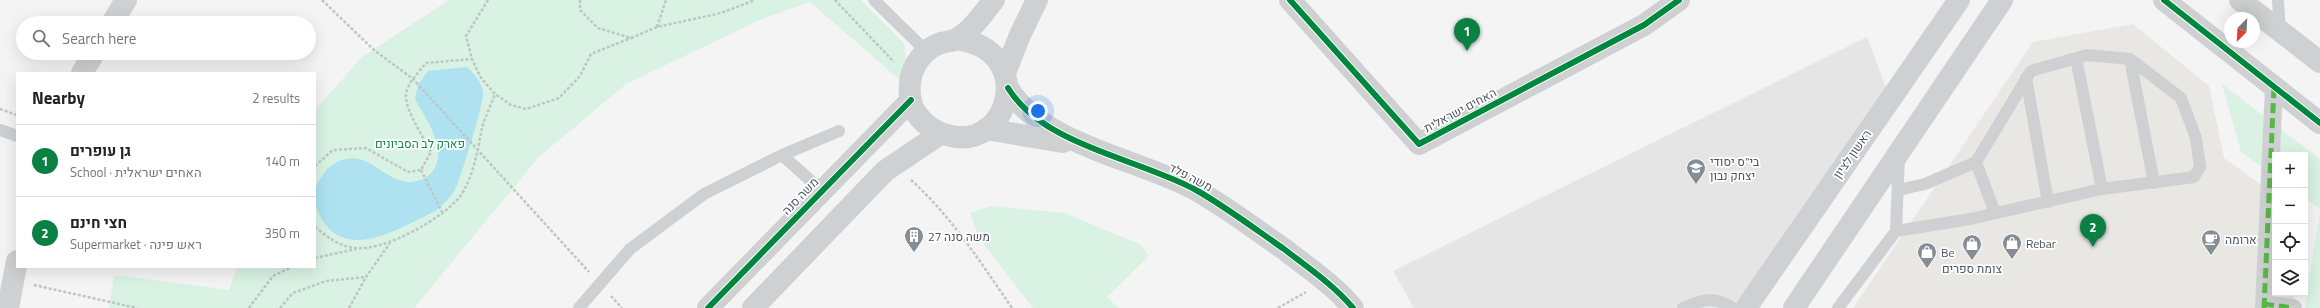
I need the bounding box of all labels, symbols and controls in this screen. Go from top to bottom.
north arrow [2224,12,2260,48]
search box [16,16,316,60]
pin: 1 [1454,18,1480,51]
icon: search [30,27,52,49]
text: Search here [62,27,136,50]
street label: האחים ישראלית [1420,83,1500,137]
text: Nearby [32,85,85,111]
text: 2 results [252,88,300,108]
your location [1028,101,1048,121]
street label: ראשון לציון [1828,126,1876,182]
park label: פארק לב הסביונים [375,134,465,153]
text: גן עופרים [70,139,131,162]
text: 1 [41,151,49,171]
text: 140 m [264,151,300,171]
place label: בי"ס יסודי יצחק נבון [1710,152,1760,185]
map controls [2272,152,2308,296]
button: + [2272,152,2308,188]
school or university icon: בי"ס יסודי יצחק נבון [1685,157,1707,185]
street label: משה פלד [1166,158,1216,196]
text: School · האחים ישראלית [70,162,202,182]
street label: משה סנה [777,173,823,219]
button: − [2272,188,2308,224]
text: חצי חינם [70,211,127,234]
pin: 2 [2080,214,2106,247]
text: 2 [41,223,49,243]
text: 350 m [264,223,300,243]
button: locate [2272,224,2308,260]
building icon: משה סנה 27 [903,225,925,253]
place label: משה סנה 27 [928,227,990,246]
cafe icon: ארומה [2200,228,2222,256]
place label: ארומה [2225,230,2257,249]
shop icon: Rebar [2001,232,2023,260]
shop icon: צומת ספרים [1961,233,1983,261]
text: Supermarket · ראש פינה [70,234,202,254]
place label: Rebar [2026,234,2056,253]
shop icon: Be [1916,241,1938,269]
place label: Be [1941,243,1954,262]
place label: צומת ספרים [1942,259,2003,278]
button: layers [2272,260,2308,296]

